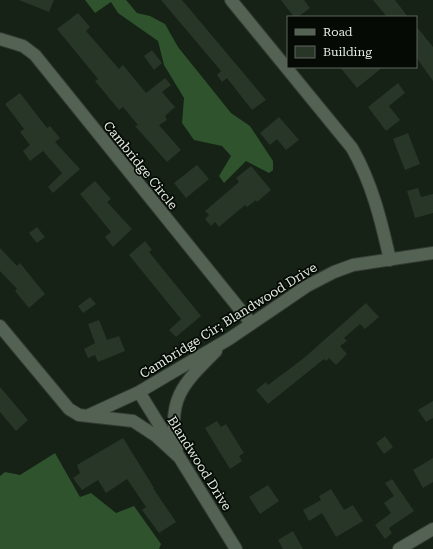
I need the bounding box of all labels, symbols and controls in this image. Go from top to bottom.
legend [287,16,417,68]
text: Road [323,25,353,39]
text: Building [323,45,372,59]
street label: Cambridge Circle [100,118,181,212]
street label: Cambridge Cir; Blandwood Drive [137,259,320,381]
street label: Blandwood Drive [164,413,235,513]

